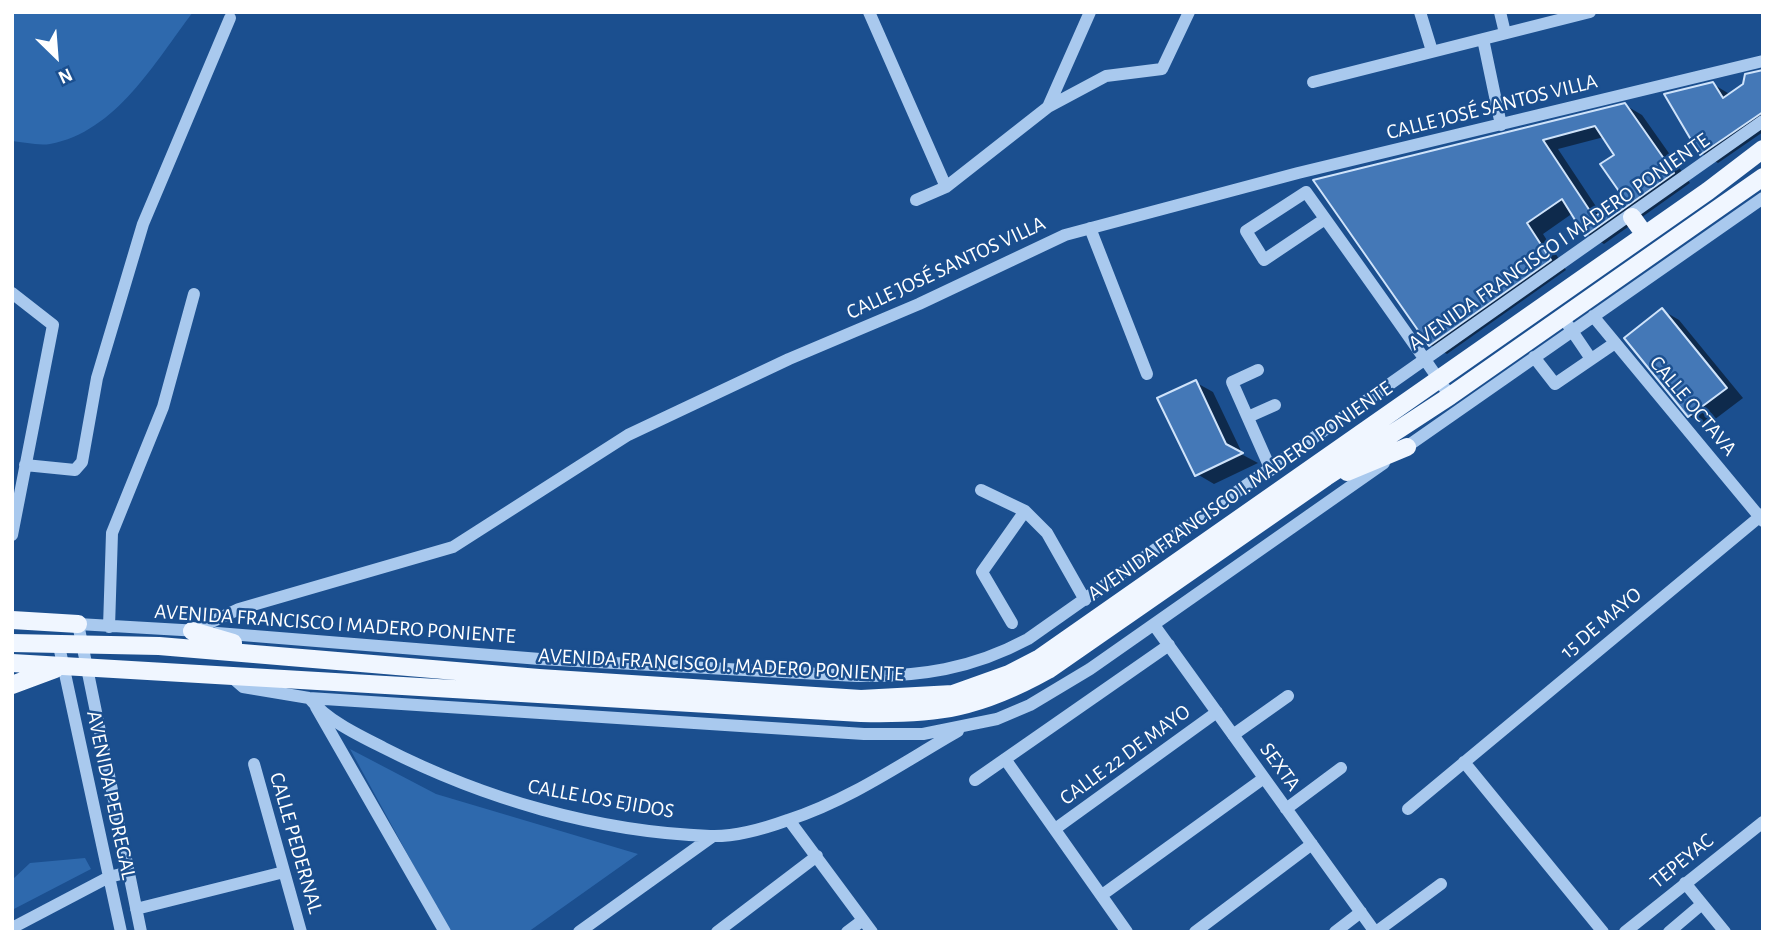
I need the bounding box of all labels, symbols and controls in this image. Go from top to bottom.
north arrow [21,21,91,91]
text: N [55,64,75,87]
street label: CALLE JOSÉ SANTOS VILLA [1384,69,1600,145]
street label: AVENIDA FRANCISCO I MADERO PONIENTE [1403,128,1715,356]
street label: CALLE JOSÉ SANTOS VILLA [843,211,1049,325]
street label: CALLE OCTAVA [1644,351,1742,461]
street label: AVENIDA FRANCISCO I. MADERO PONIENTE [1083,376,1397,606]
street label: 15 DE MAYO [1555,582,1647,664]
street label: AVENIDA FRANCISCO I MADERO PONIENTE [154,599,516,649]
street label: AVENIDA FRANCISCO I. MADERO PONIENTE [537,643,905,687]
street label: CALLE 22 DE MAYO [1055,699,1195,811]
street label: AVENIDA PEDREGAL [81,708,141,882]
street label: SEXTA [1254,738,1306,796]
street label: CALLE PEDERNAL [264,769,328,917]
street label: CALLE LOS EJIDOS [526,774,676,824]
street label: TEPEYAC [1645,828,1719,894]

